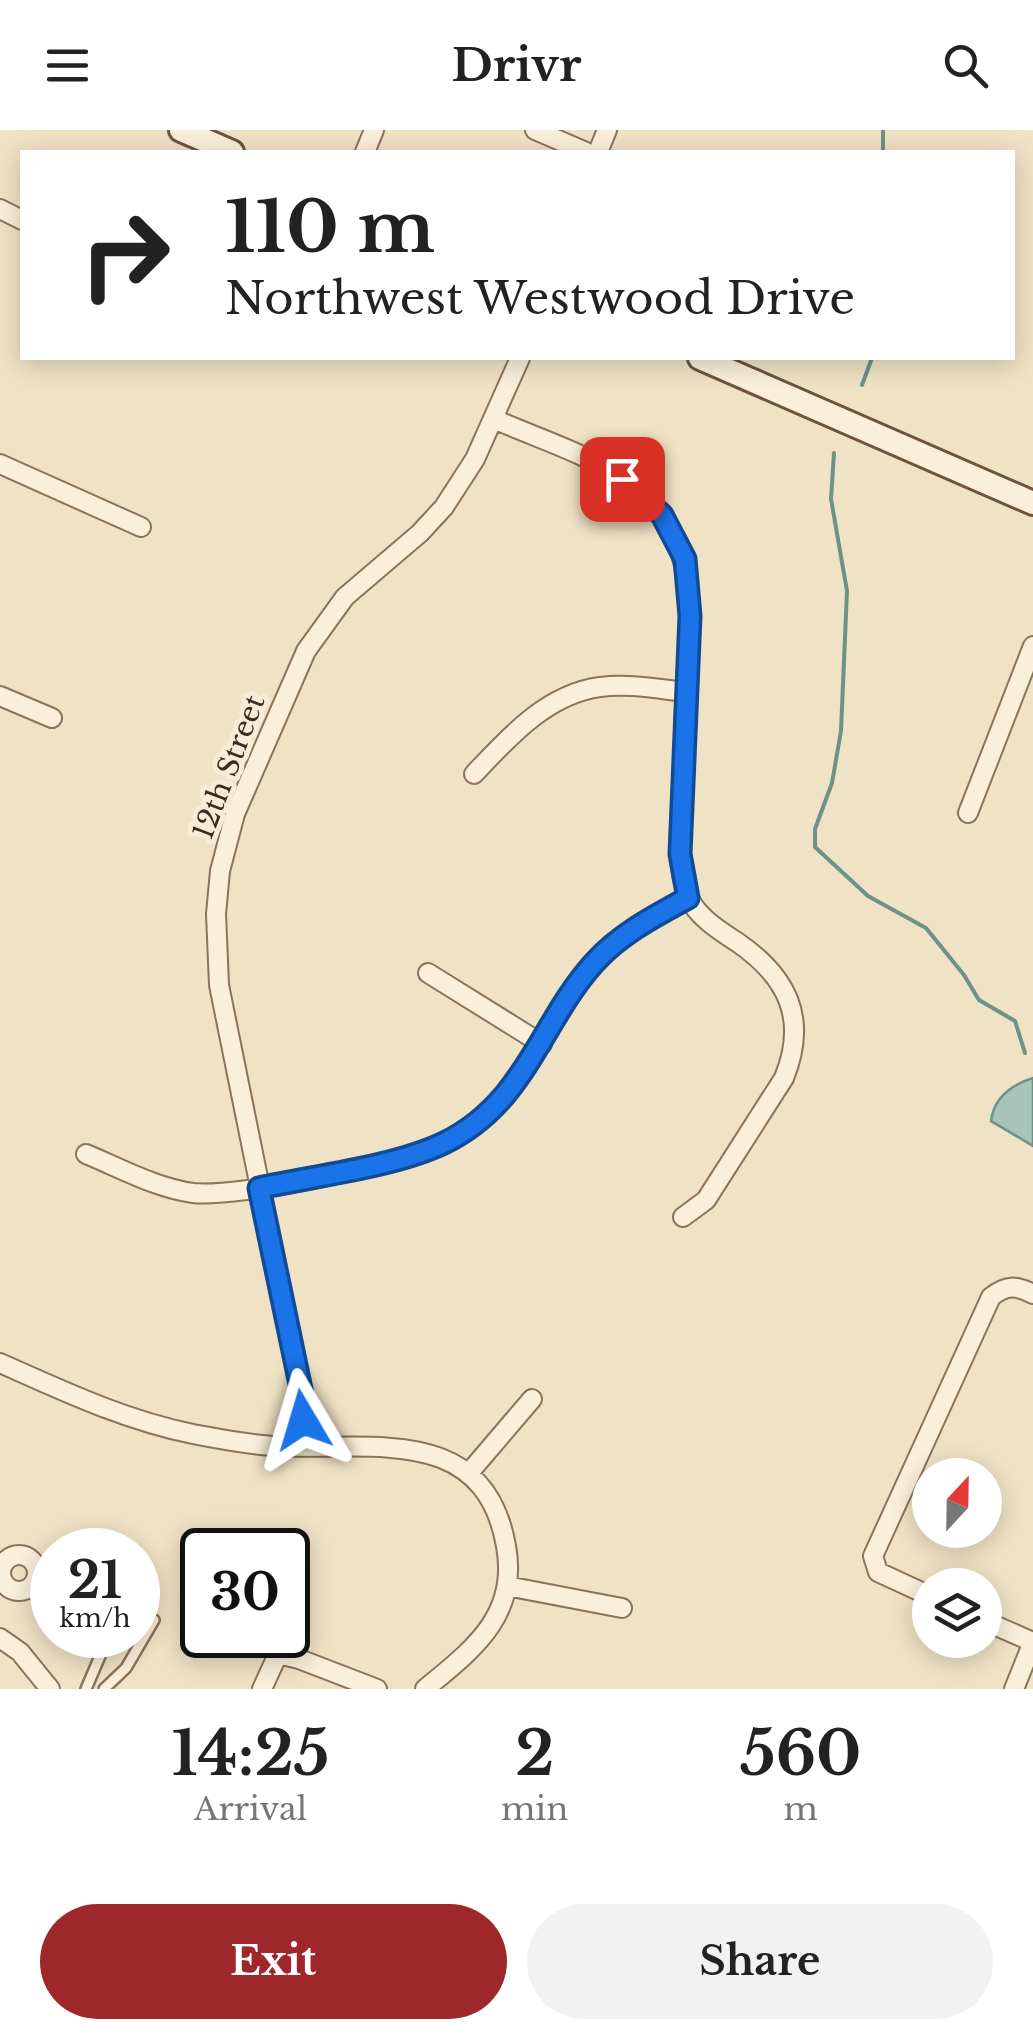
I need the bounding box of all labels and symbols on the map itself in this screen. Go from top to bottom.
pin [580,437,665,522]
street label: 12th Street [185,689,273,844]
position arrow [251,1368,355,1472]
north arrow [912,1458,1002,1548]
speed limit sign: 30 [180,1528,310,1658]

